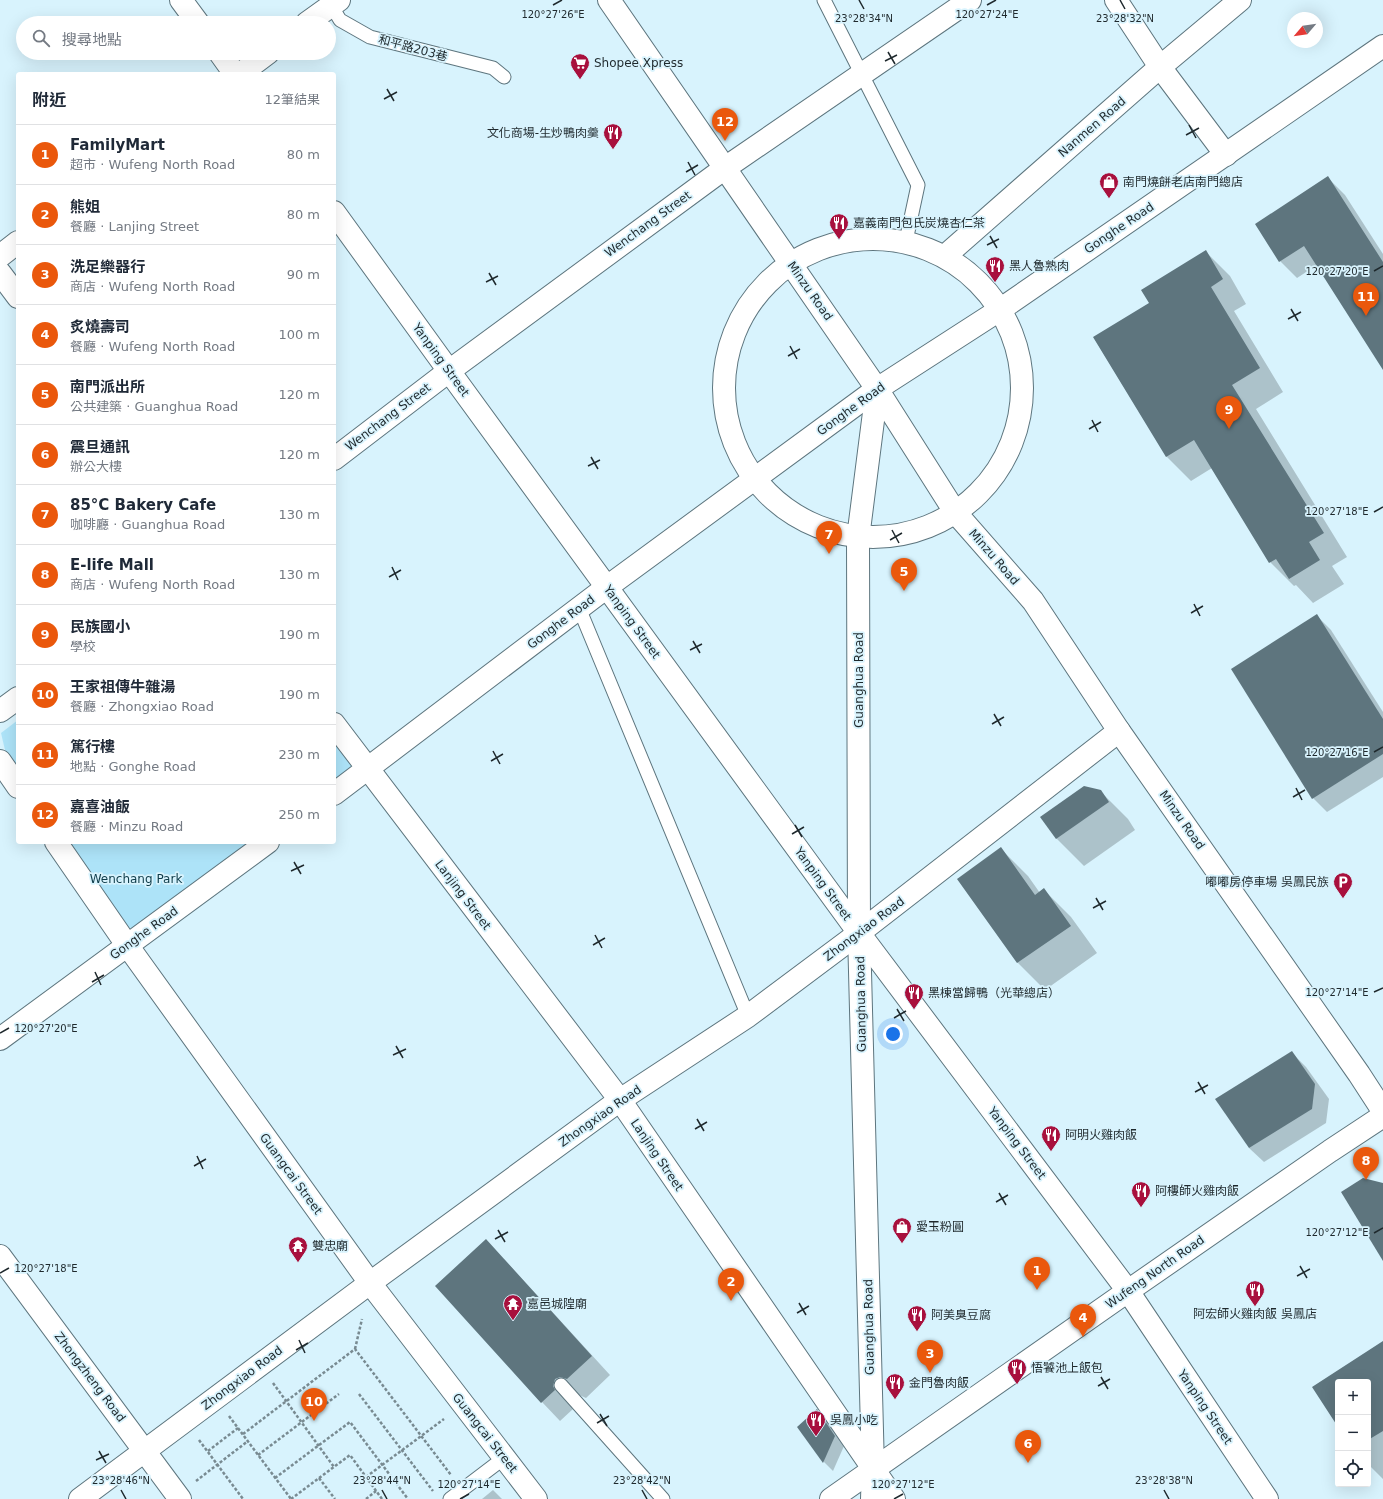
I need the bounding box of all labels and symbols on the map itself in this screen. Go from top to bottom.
text: 120°27'26"E [521,9,585,20]
text: 120°27'24"E [955,9,1019,20]
north arrow [1287,12,1323,48]
text: 23°28'34"N [835,13,893,24]
text: 23°28'32"N [1096,13,1154,24]
street label: 和平路203巷 [377,32,449,64]
supermarket icon: Shopee Xpress [569,52,591,80]
place label: Shopee Xpress [594,56,683,70]
street label: Nanmen Road [1056,94,1128,160]
pin: 12 [712,108,738,141]
restaurant icon: 文化商場-生炒鴨肉羹 [602,122,624,150]
place label: 文化商場-生炒鴨肉羹 [487,126,599,140]
shop icon: 南門燒餅老店南門總店 [1098,171,1120,199]
place label: 南門燒餅老店南門總店 [1123,175,1243,189]
street label: Wenchang Street [602,188,694,260]
street label: Gonghe Road [1082,200,1156,256]
restaurant icon: 嘉義南門包氏炭燒杏仁茶 [828,212,850,240]
place label: 嘉義南門包氏炭燒杏仁茶 [853,216,985,230]
restaurant icon: 黑人魯熟肉 [984,255,1006,283]
street label: Minzu Road [784,259,836,323]
place label: 黑人魯熟肉 [1009,259,1069,273]
text: 120°27'20"E [1305,266,1369,277]
pin: 11 [1353,283,1379,316]
street label: Yanping Street [409,320,472,400]
street label: Wenchang Street [343,380,434,454]
street label: Gonghe Road [814,380,888,438]
pin: 9 [1216,396,1242,429]
text: 120°27'18"E [1305,506,1369,517]
pin: 7 [816,521,842,554]
street label: Minzu Road [966,526,1022,588]
pin: 5 [891,558,917,591]
street label: Yanping Street [600,582,663,662]
street label: Gonghe Road [525,592,597,652]
street label: Guanghua Road [852,632,866,728]
text: 120°27'16"E [1305,747,1369,758]
street label: Minzu Road [1156,788,1208,852]
street label: Yanping Street [791,844,854,924]
street label: Lanjing Street [432,857,494,933]
parking icon: 嘟嘟房停車場 吳鳳民族 [1332,871,1354,899]
park label: Wenchang Park [90,872,182,886]
place label: 嘟嘟房停車場 吳鳳民族 [1205,875,1329,889]
street label: Zhongxiao Road [821,894,907,964]
street label: Gonghe Road [107,904,181,962]
street label: Guanghua Road [853,956,869,1052]
restaurant icon: 黑棟當歸鴨（光華總店） [903,982,925,1010]
place label: 黑棟當歸鴨（光華總店） [928,986,1060,1000]
text: 120°27'14"E [1305,987,1369,998]
text: 120°27'20"E [14,1023,78,1034]
your location [883,1024,903,1044]
street label: Zhongxiao Road [556,1082,644,1150]
street label: Yanping Street [985,1103,1049,1182]
street label: Lanjing Street [628,1116,686,1194]
restaurant icon: 阿明火雞肉飯 [1040,1124,1062,1152]
place label: 阿明火雞肉飯 [1065,1128,1137,1142]
street label: Guangcai Street [257,1131,325,1218]
pin: 8 [1353,1147,1379,1180]
restaurant icon: 阿樓師火雞肉飯 [1130,1180,1152,1208]
place label: 阿樓師火雞肉飯 [1155,1184,1239,1198]
shop icon: 愛玉粉圓 [891,1216,913,1244]
place label: 愛玉粉圓 [916,1220,964,1234]
text: 120°27'12"E [1305,1227,1369,1238]
street label: Wufeng North Road [1103,1233,1207,1311]
temple icon: 雙忠廟 [287,1235,309,1263]
place label: 雙忠廟 [312,1239,348,1253]
pin: 1 [1024,1257,1050,1290]
text: 120°27'18"E [14,1263,78,1274]
pin: 2 [718,1268,744,1301]
street label: Guanghua Road [861,1279,877,1375]
restaurant icon: 阿宏師火雞肉飯 吳鳳店 [1244,1279,1266,1307]
temple icon: 嘉邑城隍廟 [502,1293,524,1321]
place label: 嘉邑城隍廟 [527,1297,587,1311]
restaurant icon: 阿美臭豆腐 [906,1304,928,1332]
pin: 4 [1070,1304,1096,1337]
place label: 阿宏師火雞肉飯 吳鳳店 [1193,1307,1317,1321]
place label: 阿美臭豆腐 [931,1308,991,1322]
street label: Zhongzheng Road [52,1329,128,1425]
pin: 3 [917,1340,943,1373]
street label: Zhongxiao Road [199,1343,285,1413]
restaurant icon: 悟饕池上飯包 [1006,1357,1028,1385]
place label: 悟饕池上飯包 [1031,1361,1103,1375]
street label: Yanping Street [1174,1366,1235,1447]
restaurant icon: 金門魯肉飯 [884,1372,906,1400]
place label: 金門魯肉飯 [909,1376,969,1390]
pin: 10 [301,1388,327,1421]
street label: Guangcai Street [450,1390,521,1476]
restaurant icon: 吳鳳小吃 [805,1409,827,1437]
place label: 吳鳳小吃 [830,1413,878,1427]
pin: 6 [1015,1430,1041,1463]
text: 23°28'46"N [92,1475,150,1486]
text: 23°28'44"N [353,1475,411,1486]
text: 23°28'42"N [613,1475,671,1486]
text: 23°28'38"N [1135,1475,1193,1486]
text: 120°27'14"E [437,1479,501,1490]
text: 120°27'12"E [871,1479,935,1490]

